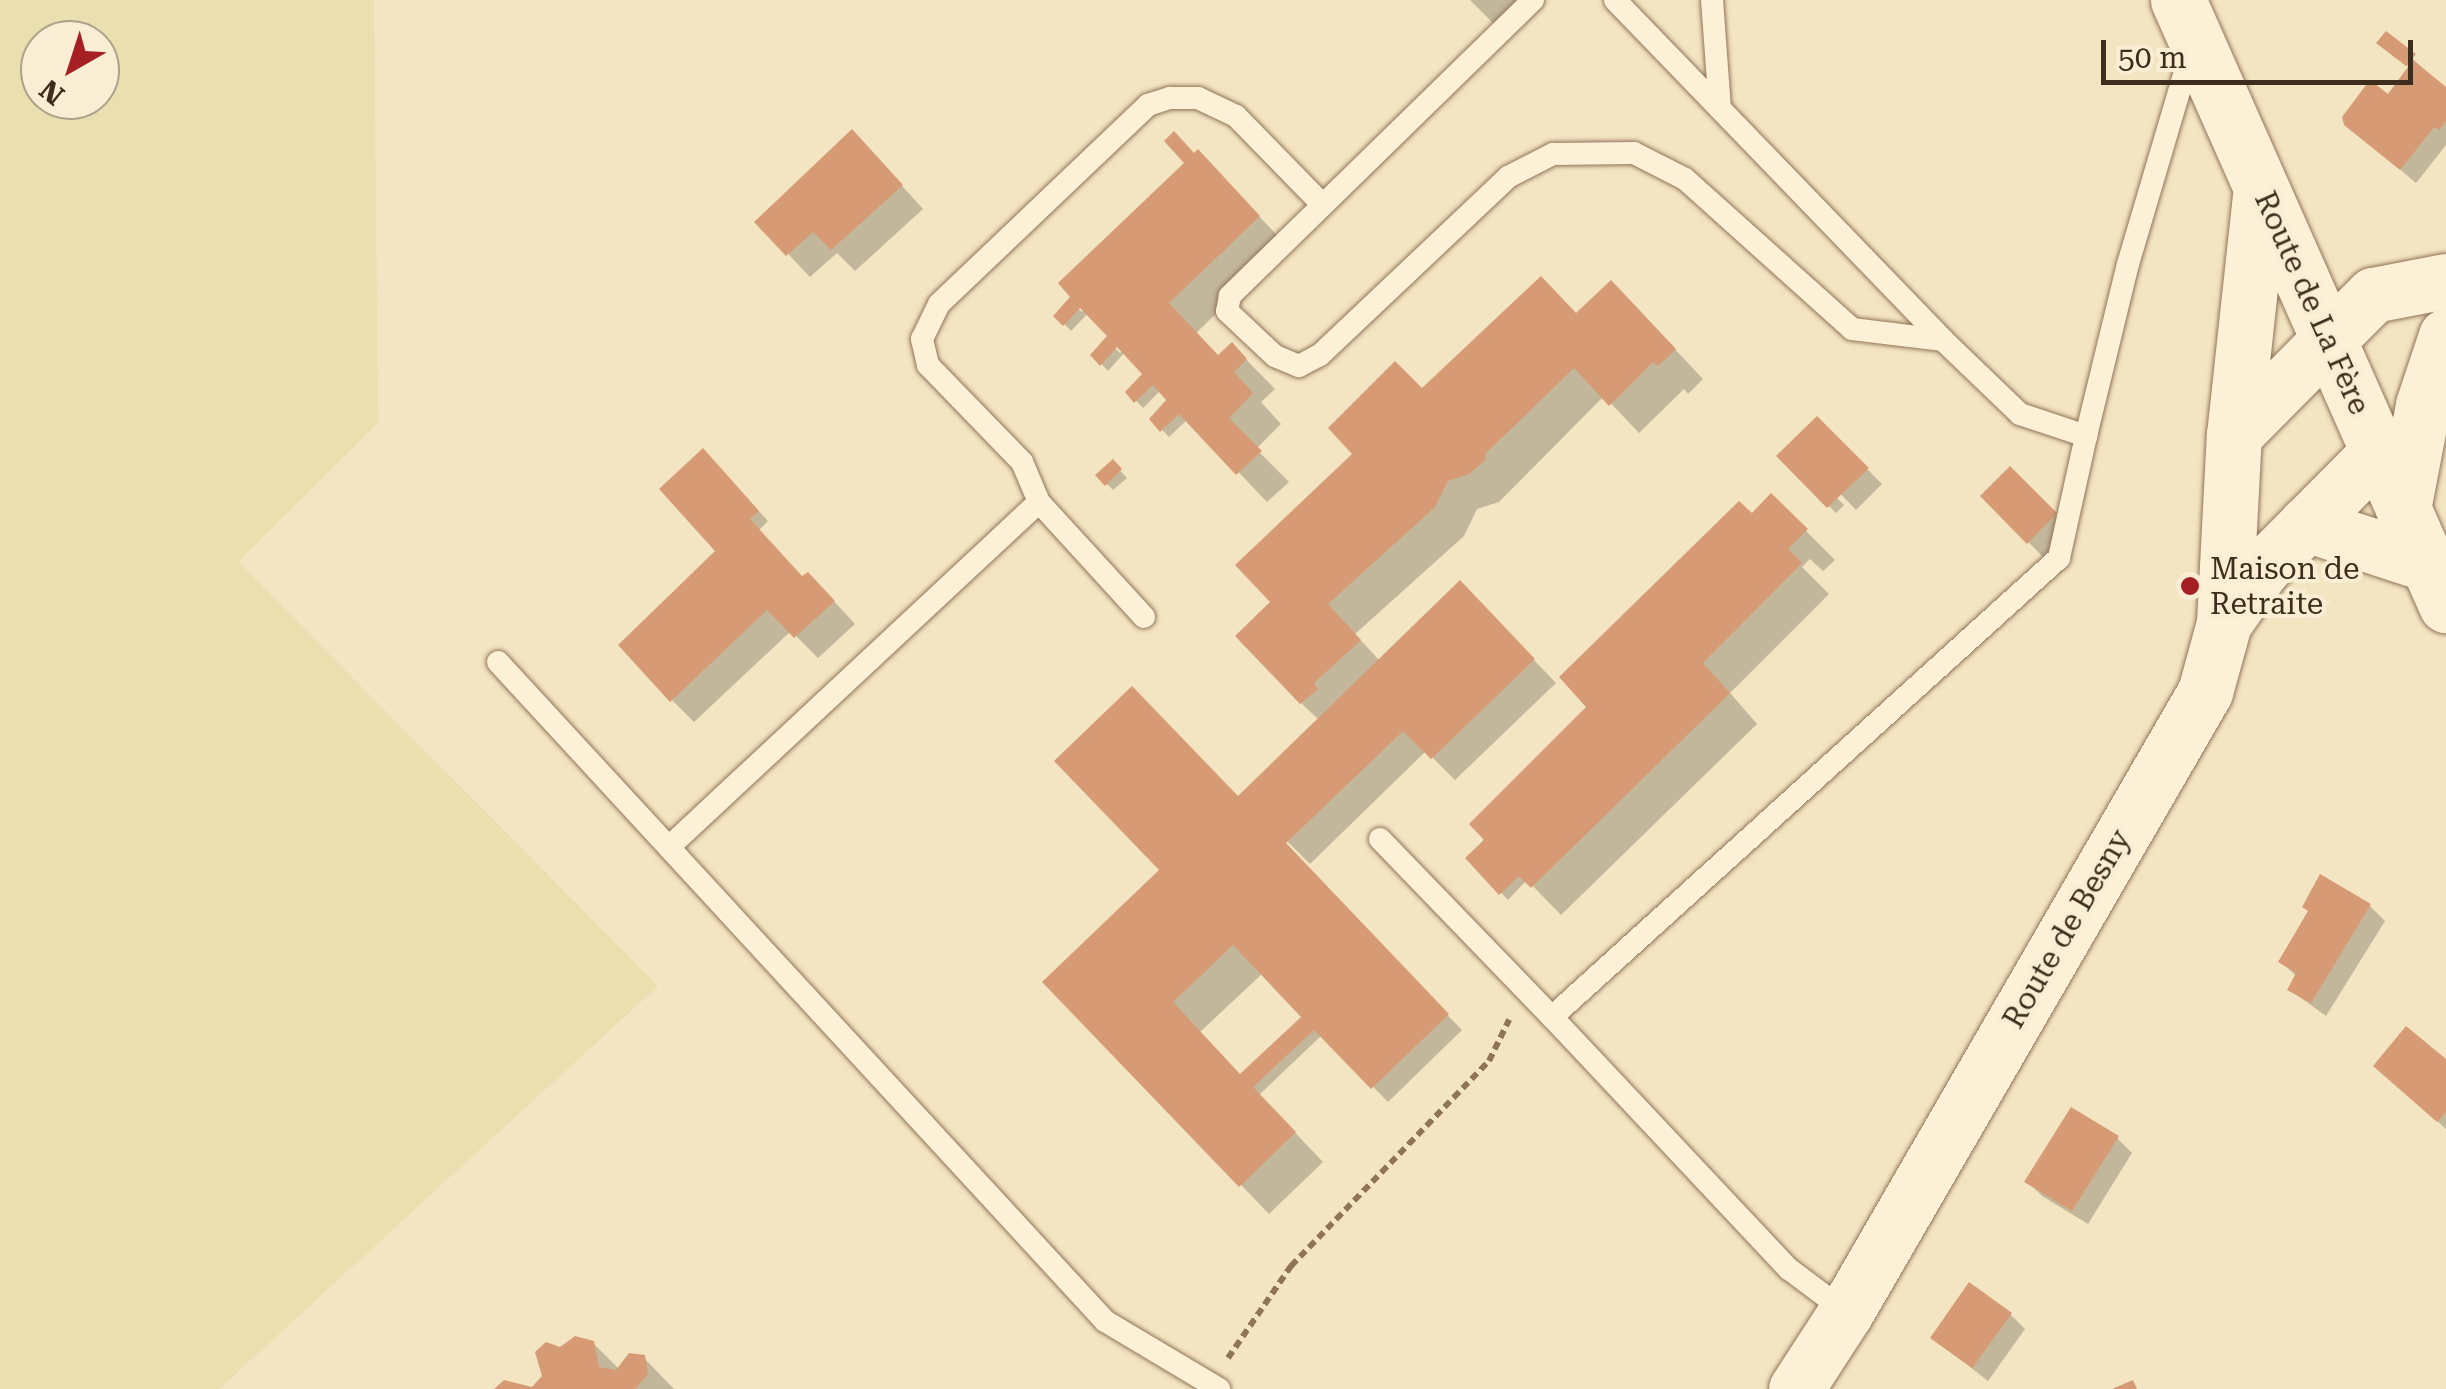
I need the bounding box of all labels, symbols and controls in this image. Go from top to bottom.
north arrow [20,20,120,120]
scale bar [2106,20,2418,82]
text: 50 m [2118,40,2187,75]
text: N [33,73,71,112]
street label: Route de La Fère [2247,186,2377,420]
place label: Maison de Retraite [2210,551,2359,622]
marker: Maison de Retraite [2179,575,2201,597]
street label: Route de Besny [1996,823,2138,1035]

